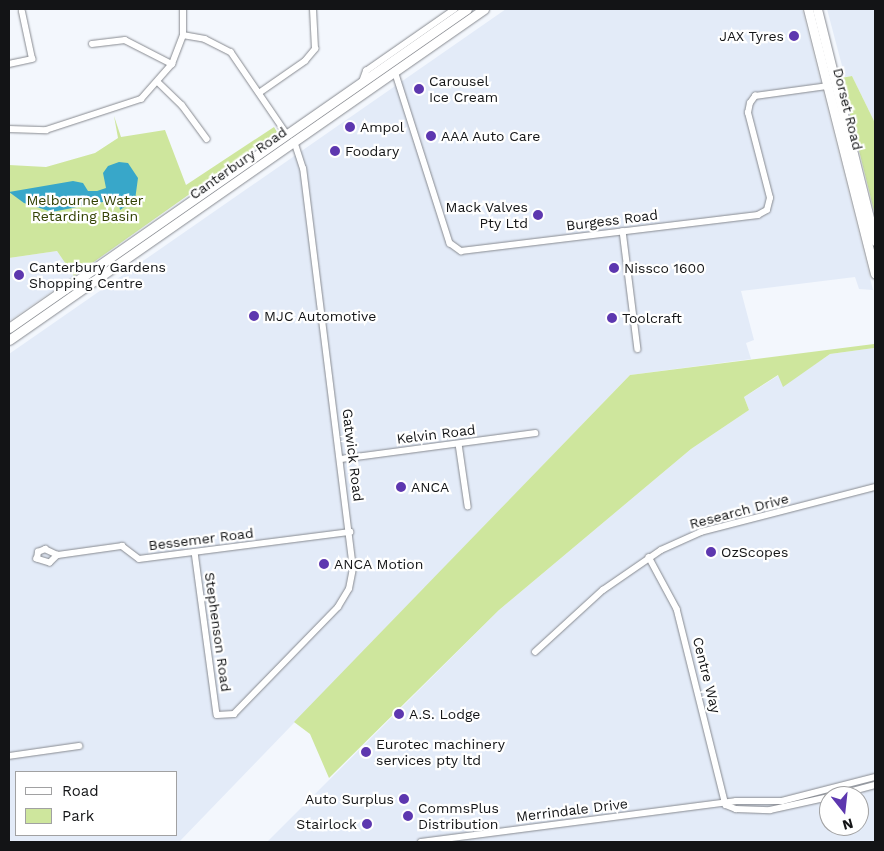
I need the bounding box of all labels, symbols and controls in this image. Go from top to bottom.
place label: JAX Tyres [719,28,784,44]
marker: JAX Tyres [788,30,800,42]
street label: Dorset Road [830,66,866,152]
place label: Carousel Ice Cream [429,73,498,105]
marker: Carousel Ice Cream [413,83,425,95]
place label: Ampol [360,119,404,135]
marker: Ampol [344,121,356,133]
street label: Canterbury Road [186,123,290,203]
place label: AAA Auto Care [441,128,541,144]
marker: AAA Auto Care [425,130,437,142]
place label: Foodary [345,143,399,159]
marker: Foodary [329,145,341,157]
park label: Melbourne Water Retarding Basin [26,192,144,224]
place label: Mack Valves Pty Ltd [445,199,528,232]
street label: Burgess Road [565,206,659,234]
marker: Mack Valves Pty Ltd [532,209,544,221]
place label: Canterbury Gardens Shopping Centre [29,259,166,292]
place label: Nissco 1600 [624,260,705,276]
marker: Nissco 1600 [608,262,620,274]
marker: Canterbury Gardens Shopping Centre [13,269,25,281]
place label: MJC Automotive [264,308,377,324]
marker: MJC Automotive [248,310,260,322]
place label: Toolcraft [622,310,682,326]
marker: Toolcraft [606,312,618,324]
street label: Gatwick Road [339,407,367,503]
street label: Kelvin Road [396,421,476,447]
place label: ANCA [411,479,449,495]
marker: ANCA [395,481,407,493]
street label: Research Drive [688,490,790,532]
street label: Bessemer Road [147,524,255,554]
place label: OzScopes [721,544,788,560]
marker: OzScopes [705,546,717,558]
place label: ANCA Motion [334,556,424,572]
marker: ANCA Motion [318,558,330,570]
street label: Stephenson Road [201,571,235,693]
street label: Centre Way [689,635,725,715]
place label: A.S. Lodge [409,706,480,722]
marker: A.S. Lodge [393,708,405,720]
place label: Eurotec machinery services pty ltd [376,736,505,769]
marker: Eurotec machinery services pty ltd [360,746,372,758]
legend [15,771,178,836]
text: Road [62,782,99,800]
north arrow [819,786,869,836]
place label: Auto Surplus [305,791,394,807]
marker: Auto Surplus [398,793,410,805]
street label: Merrindale Drive [515,795,629,825]
place label: CommsPlus Distribution [418,800,499,832]
text: Park [62,807,94,825]
marker: CommsPlus Distribution [402,810,414,822]
text: N [841,815,855,834]
place label: Stairlock [296,816,357,832]
marker: Stairlock [361,818,373,830]

